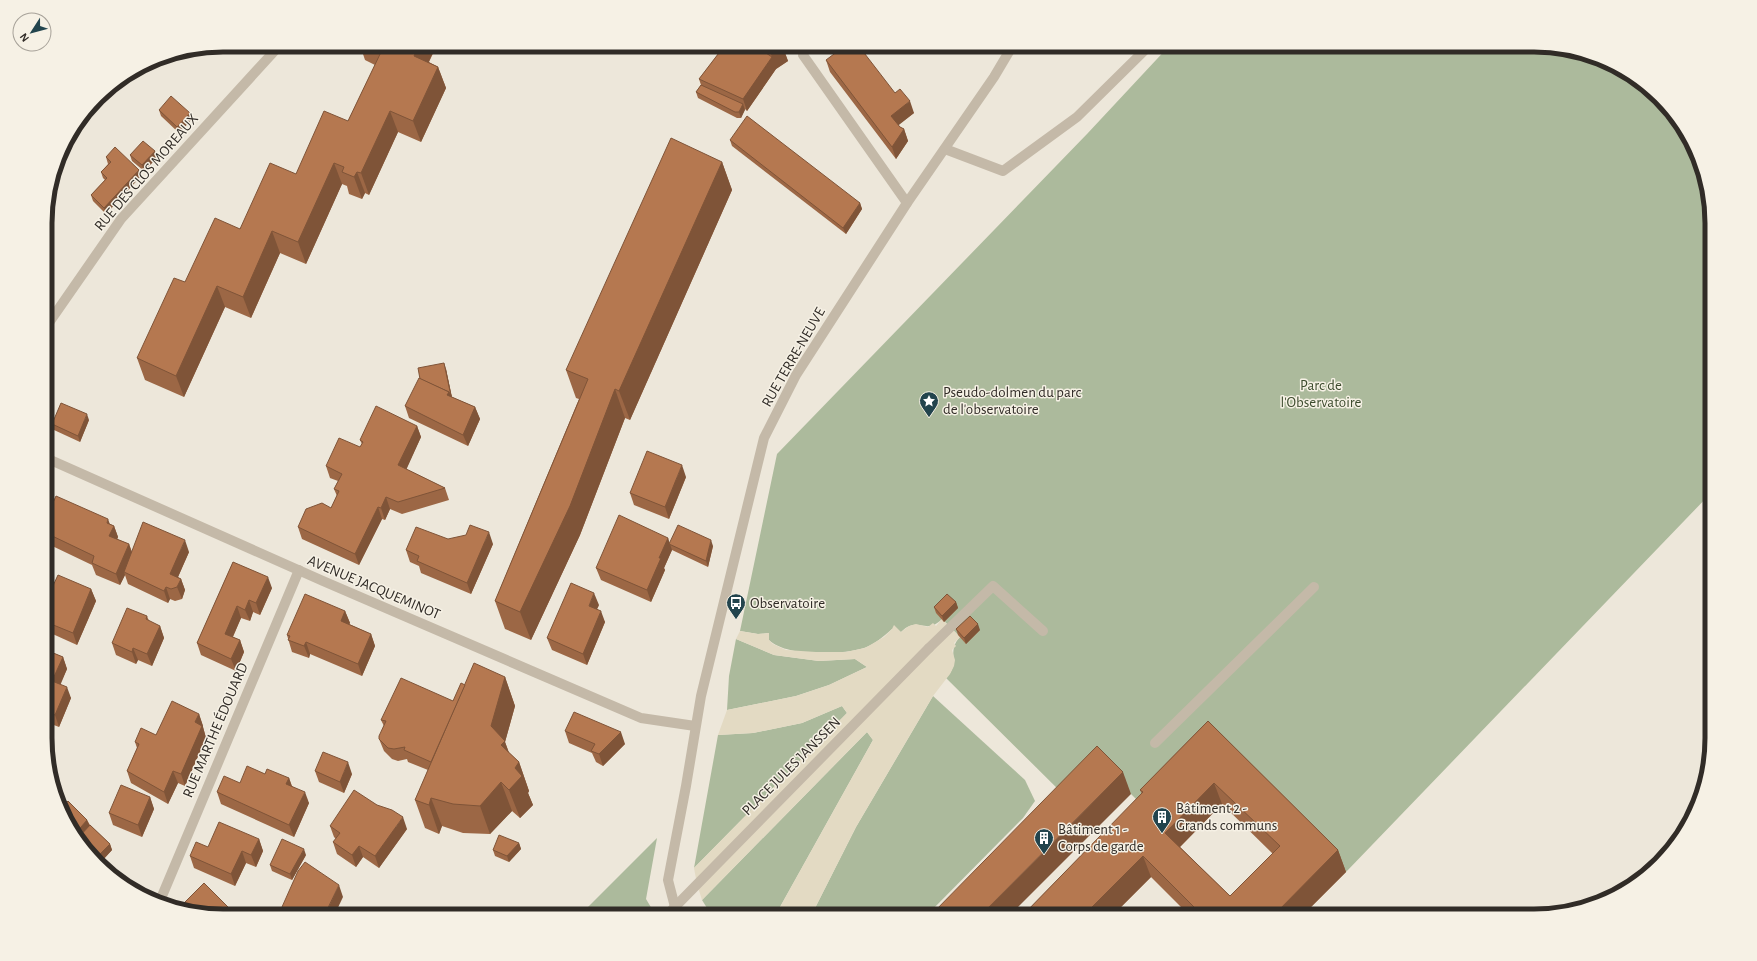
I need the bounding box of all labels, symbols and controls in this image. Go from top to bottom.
north arrow [12,12,52,52]
text: N [18,31,31,44]
street label: RUE DES CLOS MOREAUX [92,111,201,234]
street label: RUE TERRE-NEUVE [759,305,828,409]
park label: Parc de l'Observatoire [1280,378,1362,410]
place label: Pseudo-dolmen du parc de l'observatoire [943,385,1082,417]
place icon: Pseudo-dolmen du parc de l'observatoire [918,390,940,418]
street label: AVENUE JACQUEMINOT [305,553,443,622]
bus stop icon: Observatoire [725,592,747,620]
place label: Observatoire [750,596,825,611]
street label: RUE MARTHE ÉDOUARD [178,659,251,800]
street label: PLACE JULES JANSSEN [739,714,843,818]
place label: Bâtiment 2 - Grands communs [1176,801,1277,833]
building icon: Bâtiment 2 - Grands communs [1151,806,1173,834]
place label: Bâtiment 1 - Corps de garde [1058,822,1144,854]
building icon: Bâtiment 1 - Corps de garde [1033,827,1055,855]

